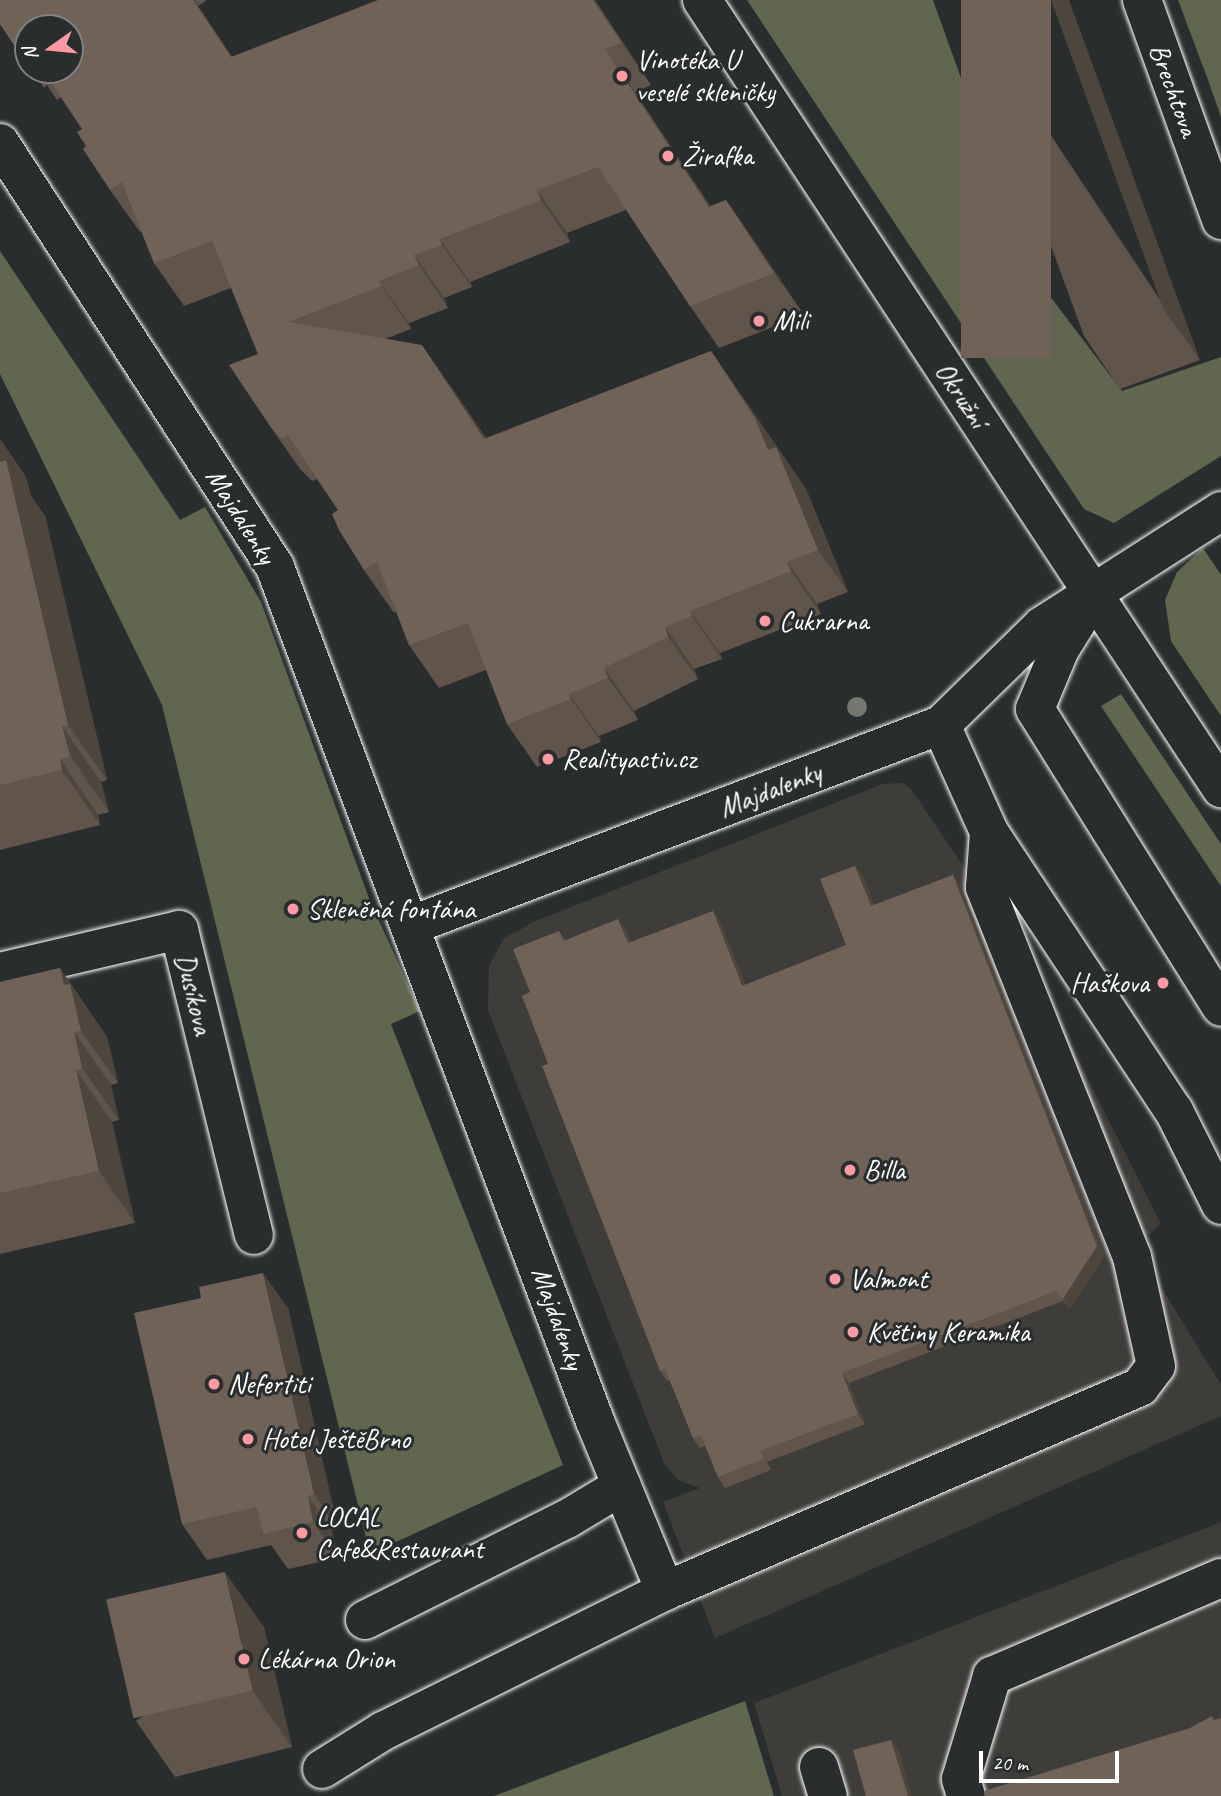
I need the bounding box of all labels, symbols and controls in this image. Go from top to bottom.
north arrow [14,14,84,84]
street label: Brechtova [1142,39,1206,141]
place label: Vinotéka U veselé skleničky [636,43,775,109]
text: N [18,45,44,63]
marker: Vinotéka U veselé skleničky [614,68,630,84]
place label: Žirafka [682,139,753,173]
marker: Žirafka [660,148,676,164]
place label: Mili [773,304,809,338]
marker: Mili [751,313,767,329]
street label: Okružní [927,356,995,434]
street label: Majdalenky [199,462,283,570]
place label: Cukrarna [779,604,868,638]
marker: Cukrarna [757,613,773,629]
place label: Realityactiv.cz [562,742,696,776]
marker: Realityactiv.cz [540,751,556,767]
street label: Majdalenky [714,755,826,825]
place label: Skleněná fontána [307,892,475,926]
marker: Skleněná fontána [285,901,301,917]
street label: Dusíkova [168,950,220,1038]
place label: Haškova [1071,966,1149,1000]
marker: Haškova [1155,975,1171,991]
place label: Billa [864,1153,905,1187]
marker: Billa [842,1162,858,1178]
street label: Majdalenky [524,1262,592,1374]
place label: Valmont [849,1262,927,1296]
marker: Valmont [827,1271,843,1287]
place label: Květiny Keramika [867,1315,1030,1349]
marker: Květiny Keramika [845,1324,861,1340]
place label: Nefertiti [228,1367,311,1401]
marker: Nefertiti [206,1376,222,1392]
place label: Hotel JeštěBrno [262,1422,410,1456]
marker: Hotel JeštěBrno [240,1431,256,1447]
place label: LOCAL Cafe&Restaurant [316,1500,483,1566]
marker: LOCAL Cafe&Restaurant [294,1525,310,1541]
place label: Lékárna Orion [258,1642,395,1676]
marker: Lékárna Orion [236,1651,252,1667]
scale bar [983,1736,1123,1780]
text: 20 m [992,1750,1028,1776]

